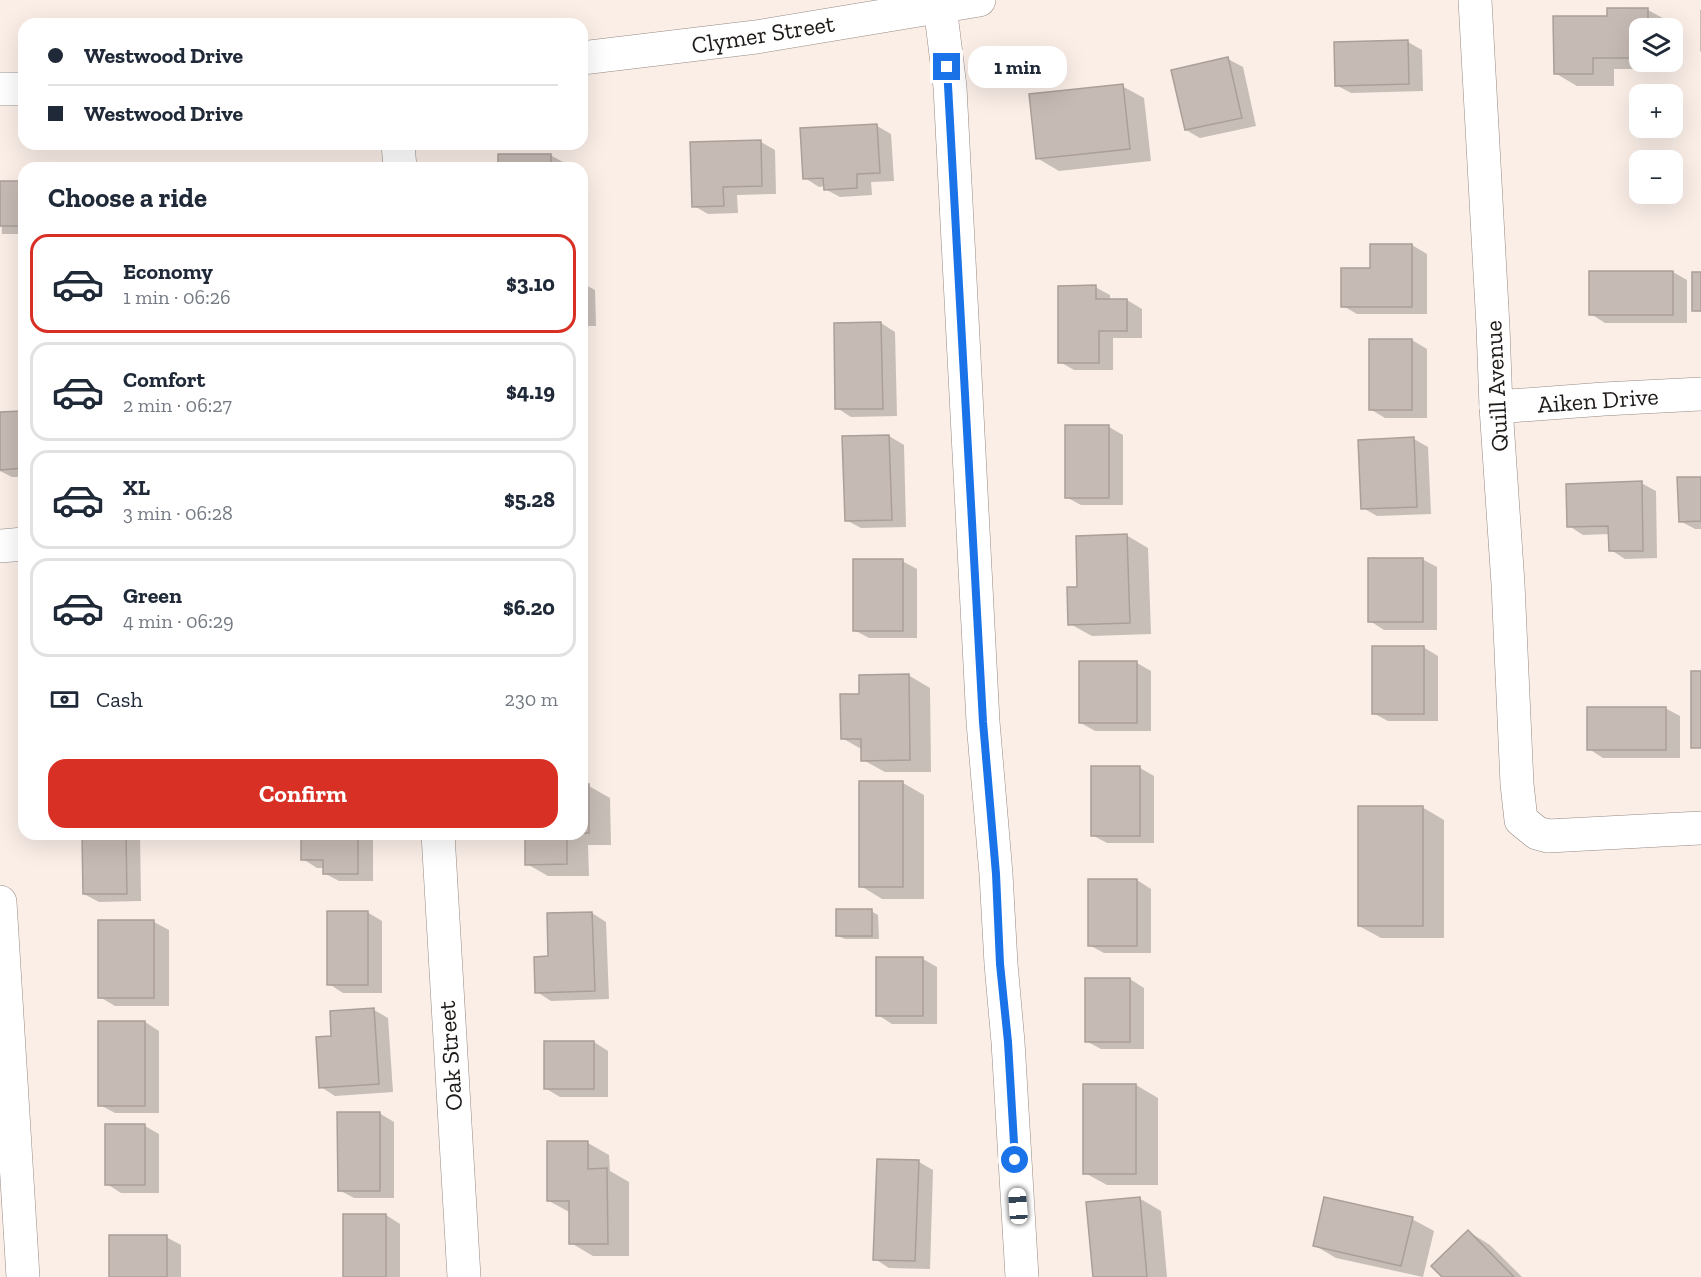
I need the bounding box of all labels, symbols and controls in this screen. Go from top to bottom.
street label: Clymer Street [690,8,837,60]
map controls [1629,18,1683,204]
button: layers [1629,18,1683,72]
text: Westwood Drive [84,42,243,69]
callout: 1 min [968,46,1067,88]
route end [933,53,960,80]
text: 1 min [994,55,1041,79]
button: + [1629,84,1683,138]
text: Westwood Drive [84,100,243,127]
button: − [1629,150,1683,204]
text: Choose a ride [48,182,207,214]
icon: car [51,257,105,311]
text: Economy [123,258,213,285]
text: $3.10 [506,270,555,297]
text: 1 min · 06:26 [123,285,231,309]
street label: Quill Avenue [1478,320,1514,452]
icon: car [51,365,105,419]
text: Comfort [123,366,205,393]
text: $4.19 [506,378,555,405]
street label: Aiken Drive [1536,381,1660,419]
text: 2 min · 06:27 [123,393,232,417]
icon: car [51,473,105,527]
text: XL [123,474,150,501]
text: $5.28 [504,486,555,513]
text: 3 min · 06:28 [123,501,233,525]
icon: car [51,581,105,635]
text: Green [123,582,182,609]
text: $6.20 [503,594,555,621]
text: 4 min · 06:29 [123,609,234,633]
icon: cash [48,683,81,716]
text: Cash [96,686,143,713]
text: 230 m [505,687,558,711]
button: Confirm [48,759,558,828]
street label: Oak Street [432,1000,468,1112]
route start [1001,1146,1028,1173]
car [1008,1187,1028,1225]

